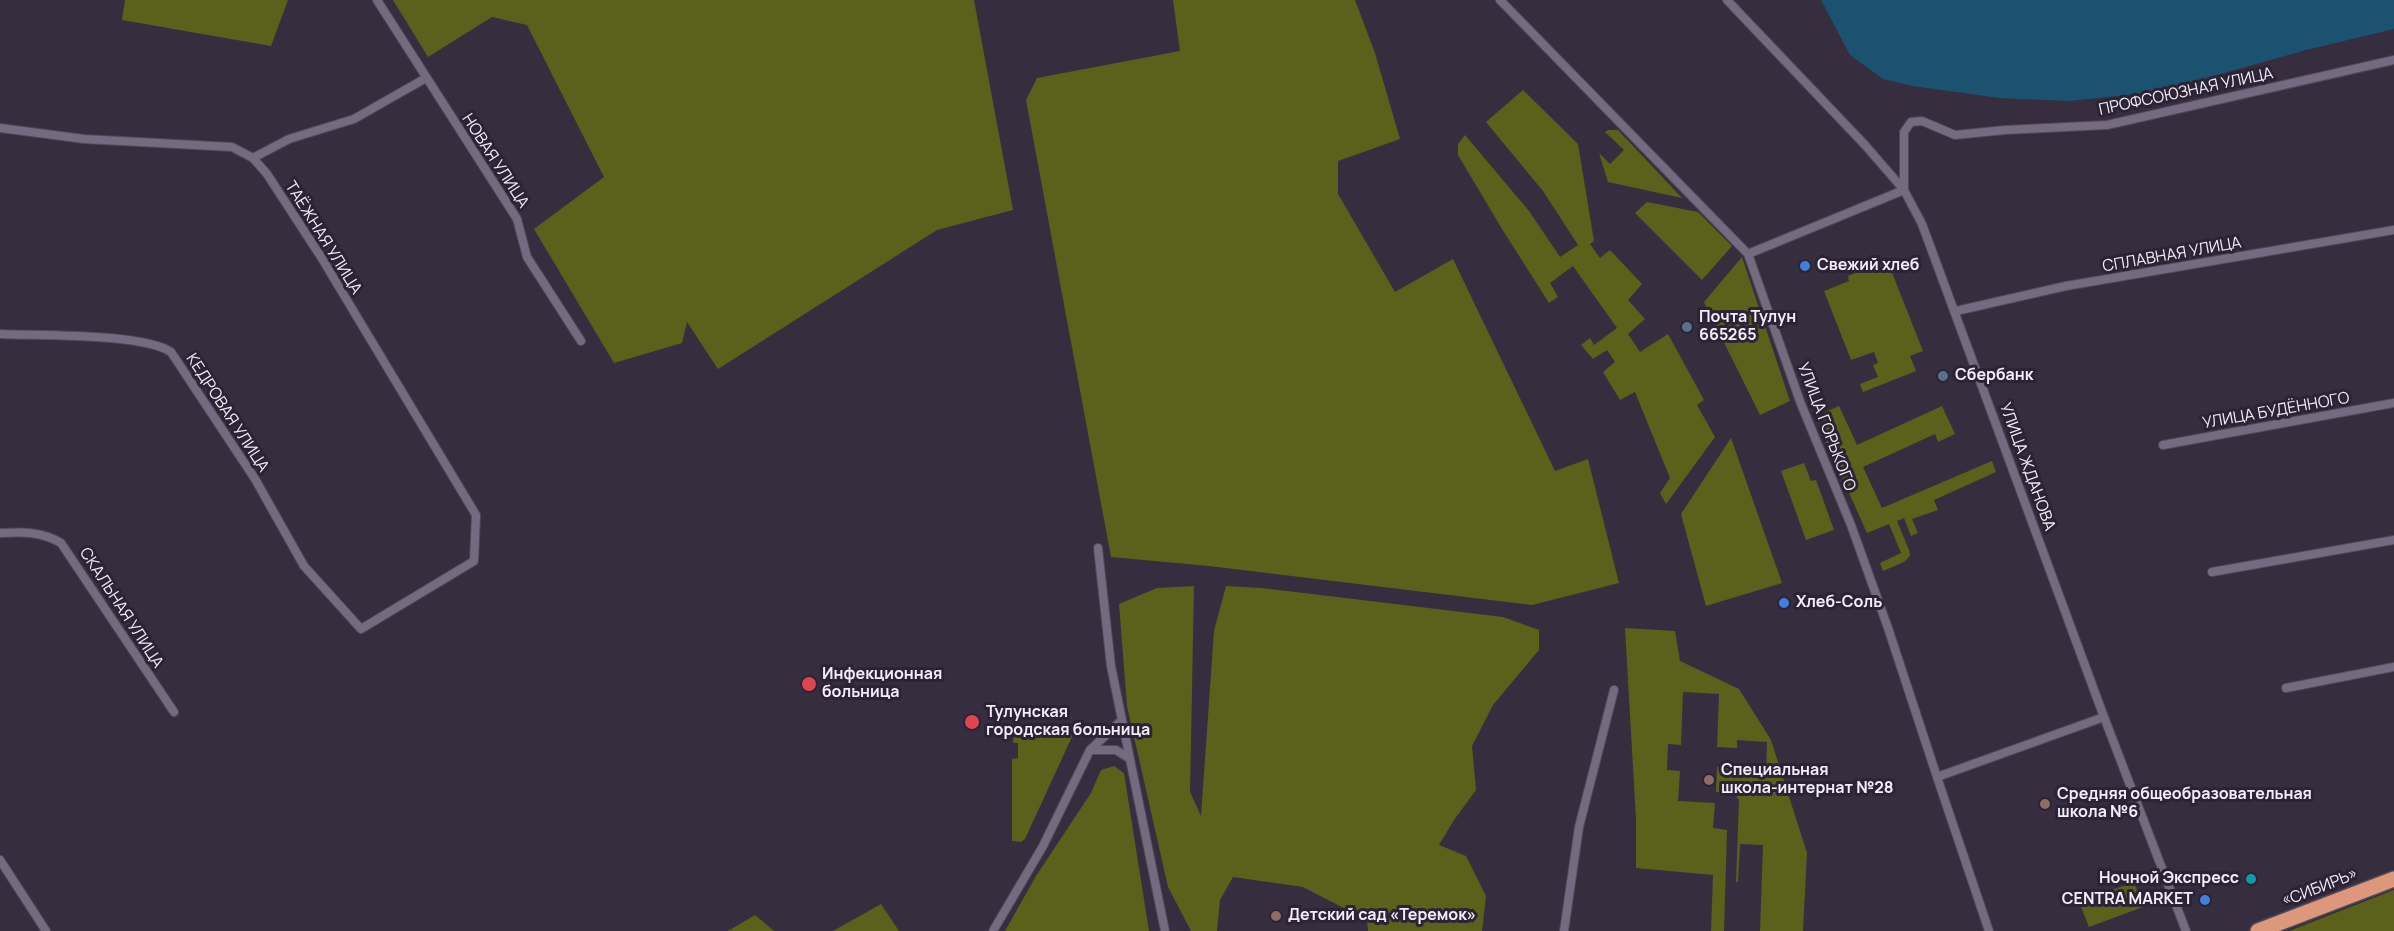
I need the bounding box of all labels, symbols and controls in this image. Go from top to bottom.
street label: ПРОФСОЮЗНАЯ УЛИЦА [2097,64,2275,120]
street label: НОВАЯ УЛИЦА [457,110,533,212]
street label: ТАЁЖНАЯ УЛИЦА [280,178,366,298]
street label: СПЛАВНАЯ УЛИЦА [2101,233,2243,277]
place label: Свежий хлеб [1817,256,1919,276]
marker: Свежий хлеб [1798,259,1812,273]
place label: Почта Тулун 665265 [1699,308,1796,346]
marker: Почта Тулун 665265 [1680,320,1694,334]
street label: КЕДРОВАЯ УЛИЦА [182,350,272,476]
street label: УЛИЦА ГОРЬКОГО [1793,360,1859,494]
place label: Сбербанк [1955,366,2033,386]
marker: Сбербанк [1936,369,1950,383]
street label: УЛИЦА БУДЁННОГО [2201,389,2351,433]
street label: УЛИЦА ЖДАНОВА [1995,401,2059,533]
street label: СКАЛЬНАЯ УЛИЦА [75,544,167,672]
place label: Хлеб-Соль [1796,593,1882,613]
marker: Хлеб-Соль [1777,596,1791,610]
place label: Инфекционная больница [822,665,942,703]
marker: Инфекционная больница [800,675,818,693]
place label: Тулунская городская больница [986,703,1150,741]
marker: Тулунская городская больница [963,713,981,731]
place label: Специальная школа-интернат №28 [1721,761,1894,799]
marker: Специальная школа-интернат №28 [1702,773,1716,787]
place label: Средняя общеобразовательная школа №6 [2057,785,2312,823]
marker: Средняя общеобразовательная школа №6 [2038,797,2052,811]
street label: «СИБИРЬ» [2279,865,2361,911]
place label: Ночной Экспресс [2099,869,2239,889]
marker: Ночной Экспресс [2244,872,2258,886]
place label: CENTRA MARKET [2062,890,2193,910]
marker: CENTRA MARKET [2198,893,2212,907]
place label: Детский сад «Теремок» [1288,906,1476,926]
marker: Детский сад «Теремок» [1269,909,1283,923]

